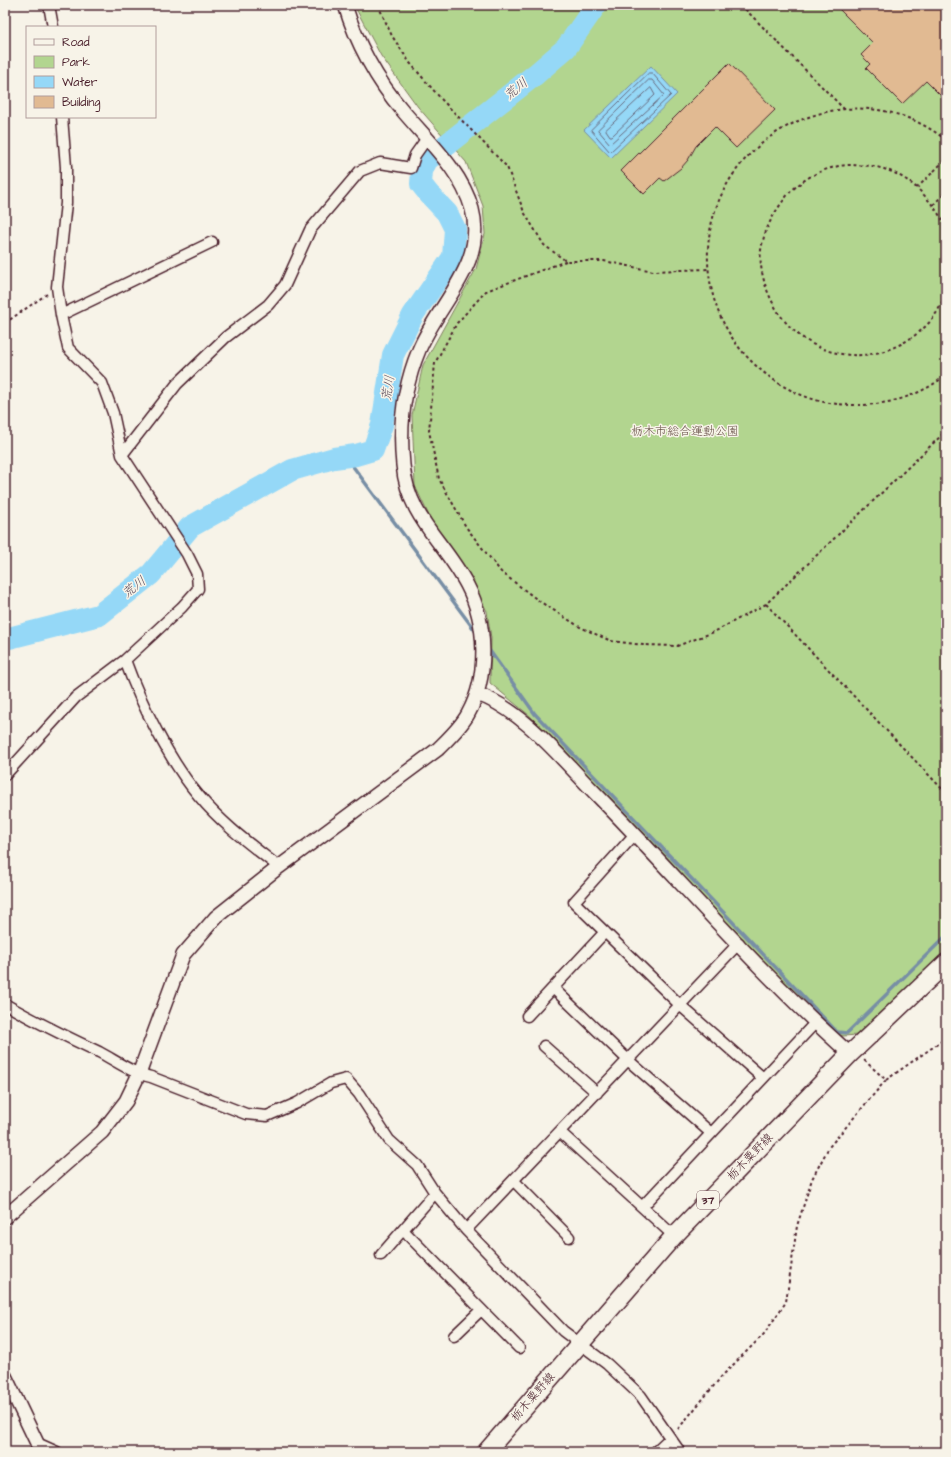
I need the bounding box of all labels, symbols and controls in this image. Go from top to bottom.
legend [26,26,156,118]
text: Road [62,34,90,51]
text: Park [62,54,90,71]
text: Water [62,74,98,91]
water label: 荒川 [500,74,532,104]
text: Building [62,94,100,112]
water label: 荒川 [377,374,399,402]
park label: 栃木市総合運動公園 [631,423,739,440]
water label: 荒川 [118,572,150,602]
street label: 栃木粟野線 [723,1130,777,1184]
road number: 37 [697,1191,719,1209]
street label: 栃木粟野線 [507,1369,559,1425]

